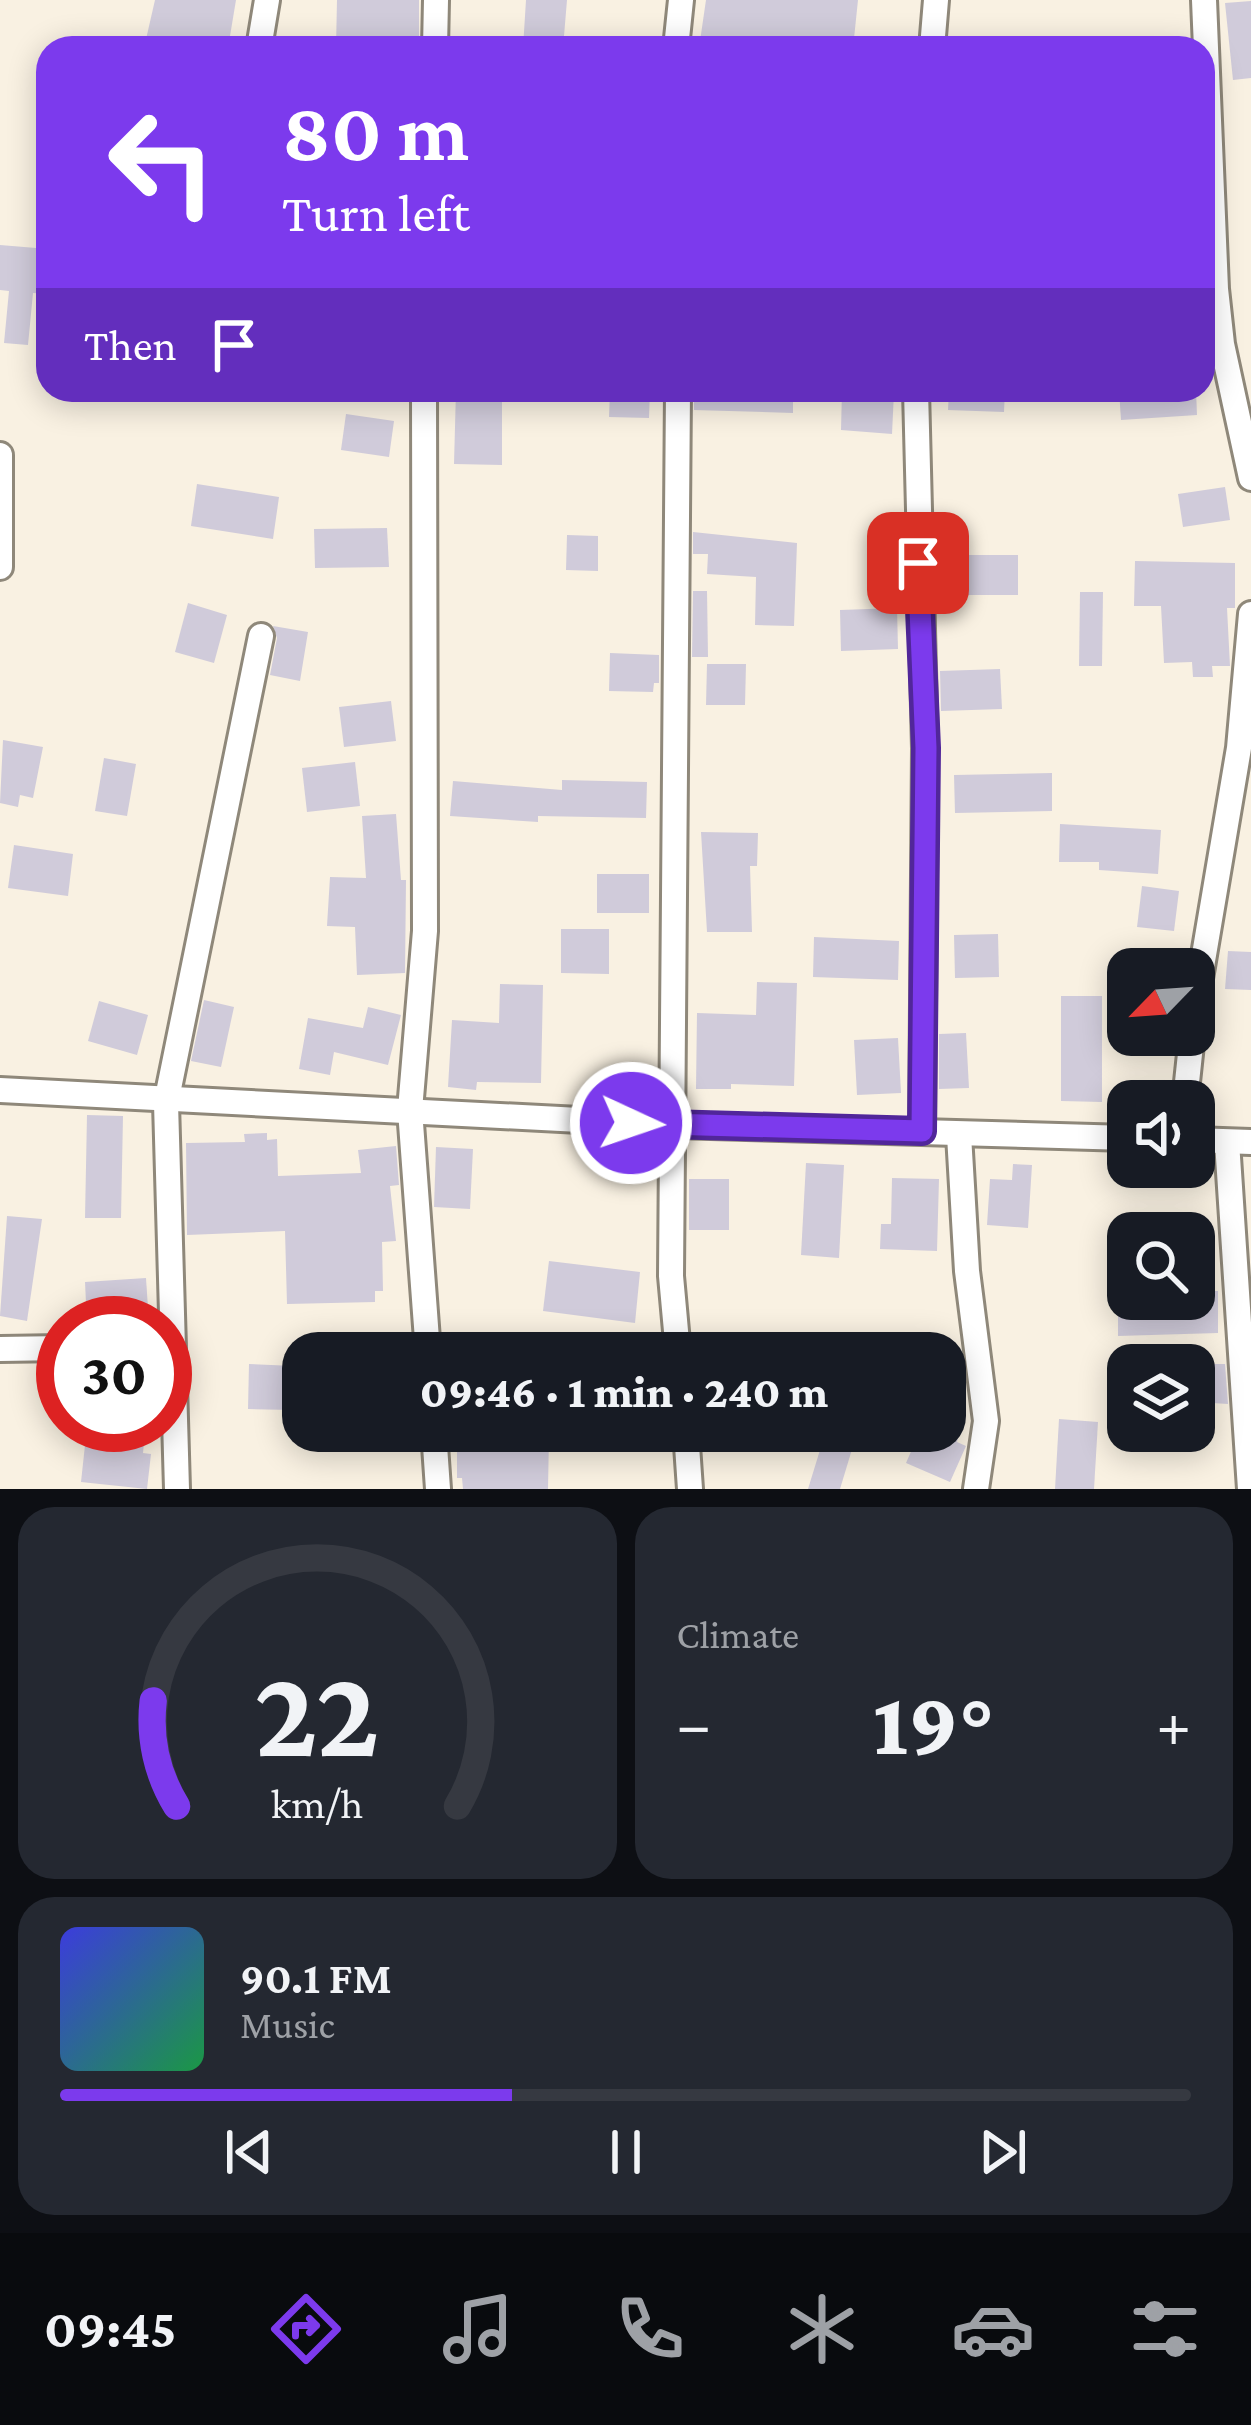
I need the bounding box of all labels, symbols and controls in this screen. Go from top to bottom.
icon: left [84,84,240,240]
text: 80 m [282,85,469,178]
text: Turn left [282,183,470,243]
icon: arrive [201,312,267,378]
text: Then [84,320,177,370]
pin [867,512,969,614]
icon: arrive [885,530,951,596]
north arrow [1107,948,1215,1056]
map controls [1107,948,1215,1452]
position arrow [568,1060,694,1186]
button: sound [1107,1080,1215,1188]
button: search [1107,1212,1215,1320]
speed limit sign: 30 [36,1296,192,1452]
button: layers [1107,1344,1215,1452]
text: 09:46 · 1 min · 240 m [420,1367,828,1417]
text: Climate [677,1613,799,1656]
text: 22 [255,1643,380,1782]
text: 19° [873,1673,995,1773]
text: − [677,1687,711,1760]
text: + [1156,1687,1191,1760]
text: km/h [271,1780,363,1827]
text: 90.1 FM [240,1953,392,2003]
text: Music [240,2003,335,2046]
icon: previous [216,2119,282,2185]
icon: pause [593,2119,659,2185]
icon: next [970,2119,1036,2185]
icon: directions [264,2287,348,2371]
icon: music [436,2287,520,2371]
icon: phone [608,2287,692,2371]
icon: climate [780,2287,864,2371]
icon: car [951,2287,1035,2371]
icon: filters [1123,2287,1207,2371]
text: 09:45 [44,2299,177,2359]

